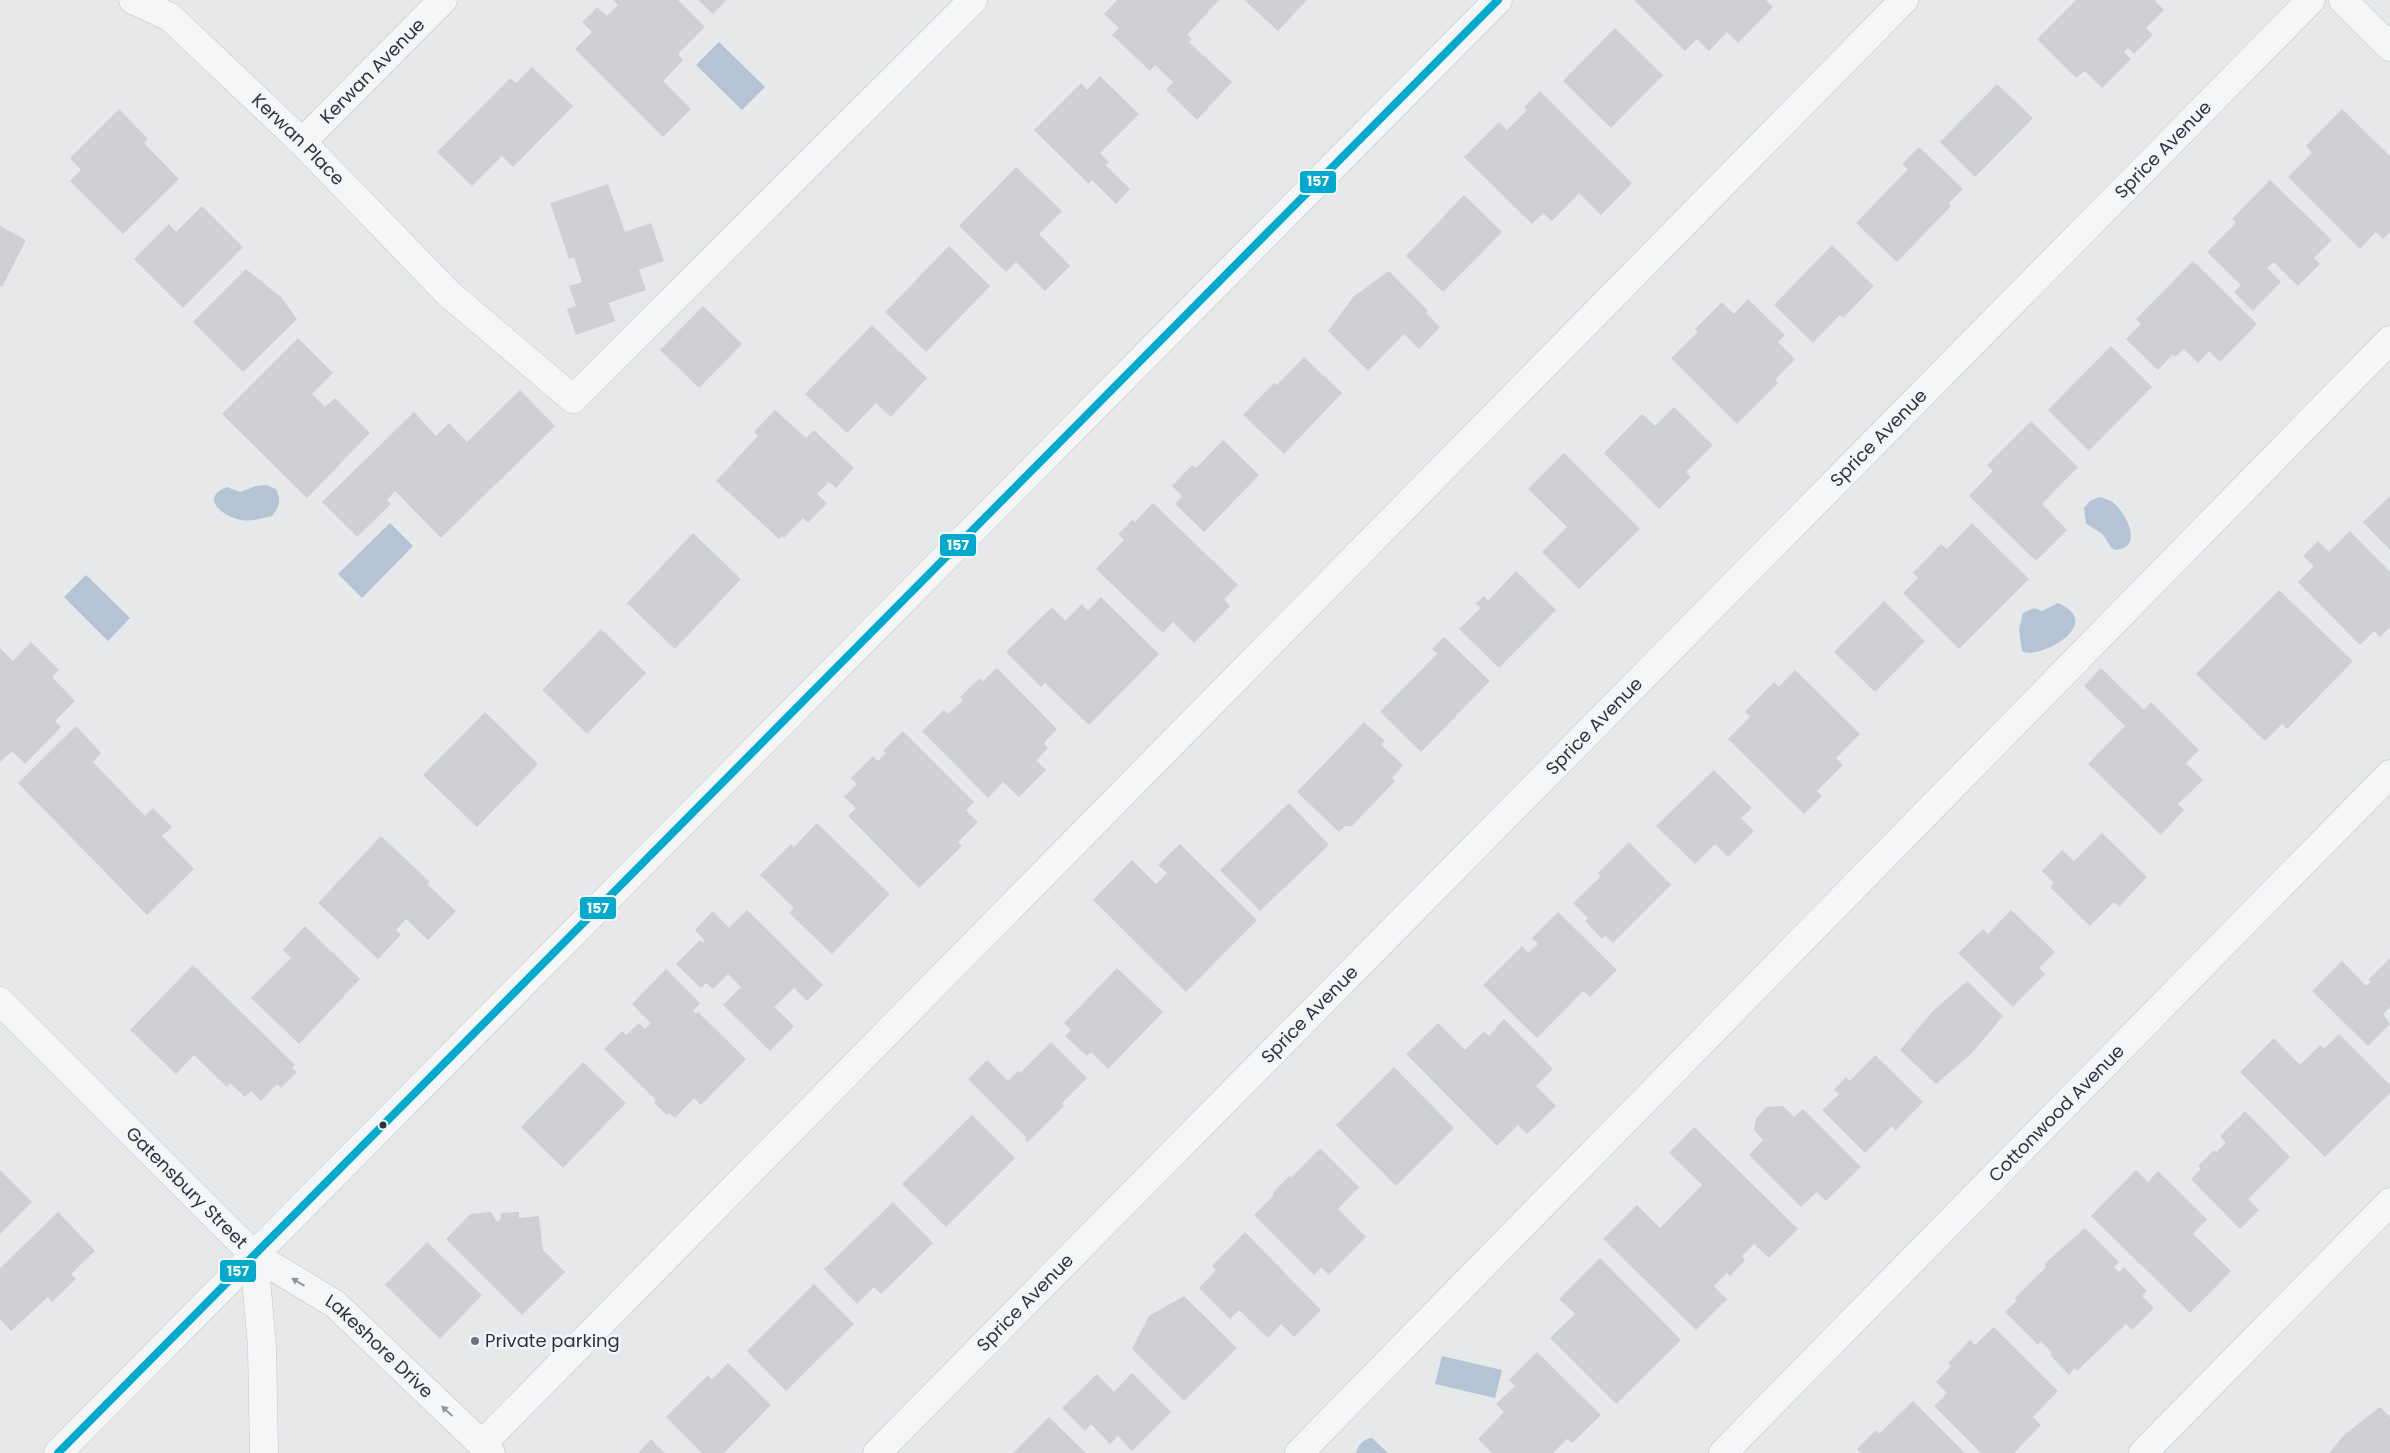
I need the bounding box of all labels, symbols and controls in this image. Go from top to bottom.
street label: Kerwan Avenue [314,12,430,129]
street label: Kerwan Place [246,88,350,191]
street label: Sprice Avenue [2109,95,2217,204]
line badge: 157 [1299,170,1337,194]
text: 157 [1307,171,1329,191]
street label: Sprice Avenue [1824,383,1932,492]
line badge: 157 [939,533,977,557]
text: 157 [947,535,969,555]
street label: Sprice Avenue [1540,671,1648,780]
line badge: 157 [579,896,617,920]
text: 157 [587,898,609,918]
street label: Sprice Avenue [1255,960,1363,1069]
street label: Cottonwood Avenue [1983,1039,2130,1188]
unlabelled marker [378,1120,388,1130]
street label: Gatensbury Street [121,1121,253,1254]
street label: Sprice Avenue [971,1248,1079,1357]
line badge: 157 [219,1259,257,1283]
text: 157 [227,1261,249,1281]
one-way arrow [291,1277,304,1286]
street label: Lakeshore Drive [321,1288,439,1404]
place label: Private parking [485,1328,620,1353]
marker: Private parking [469,1335,481,1347]
one-way arrow [441,1405,453,1417]

